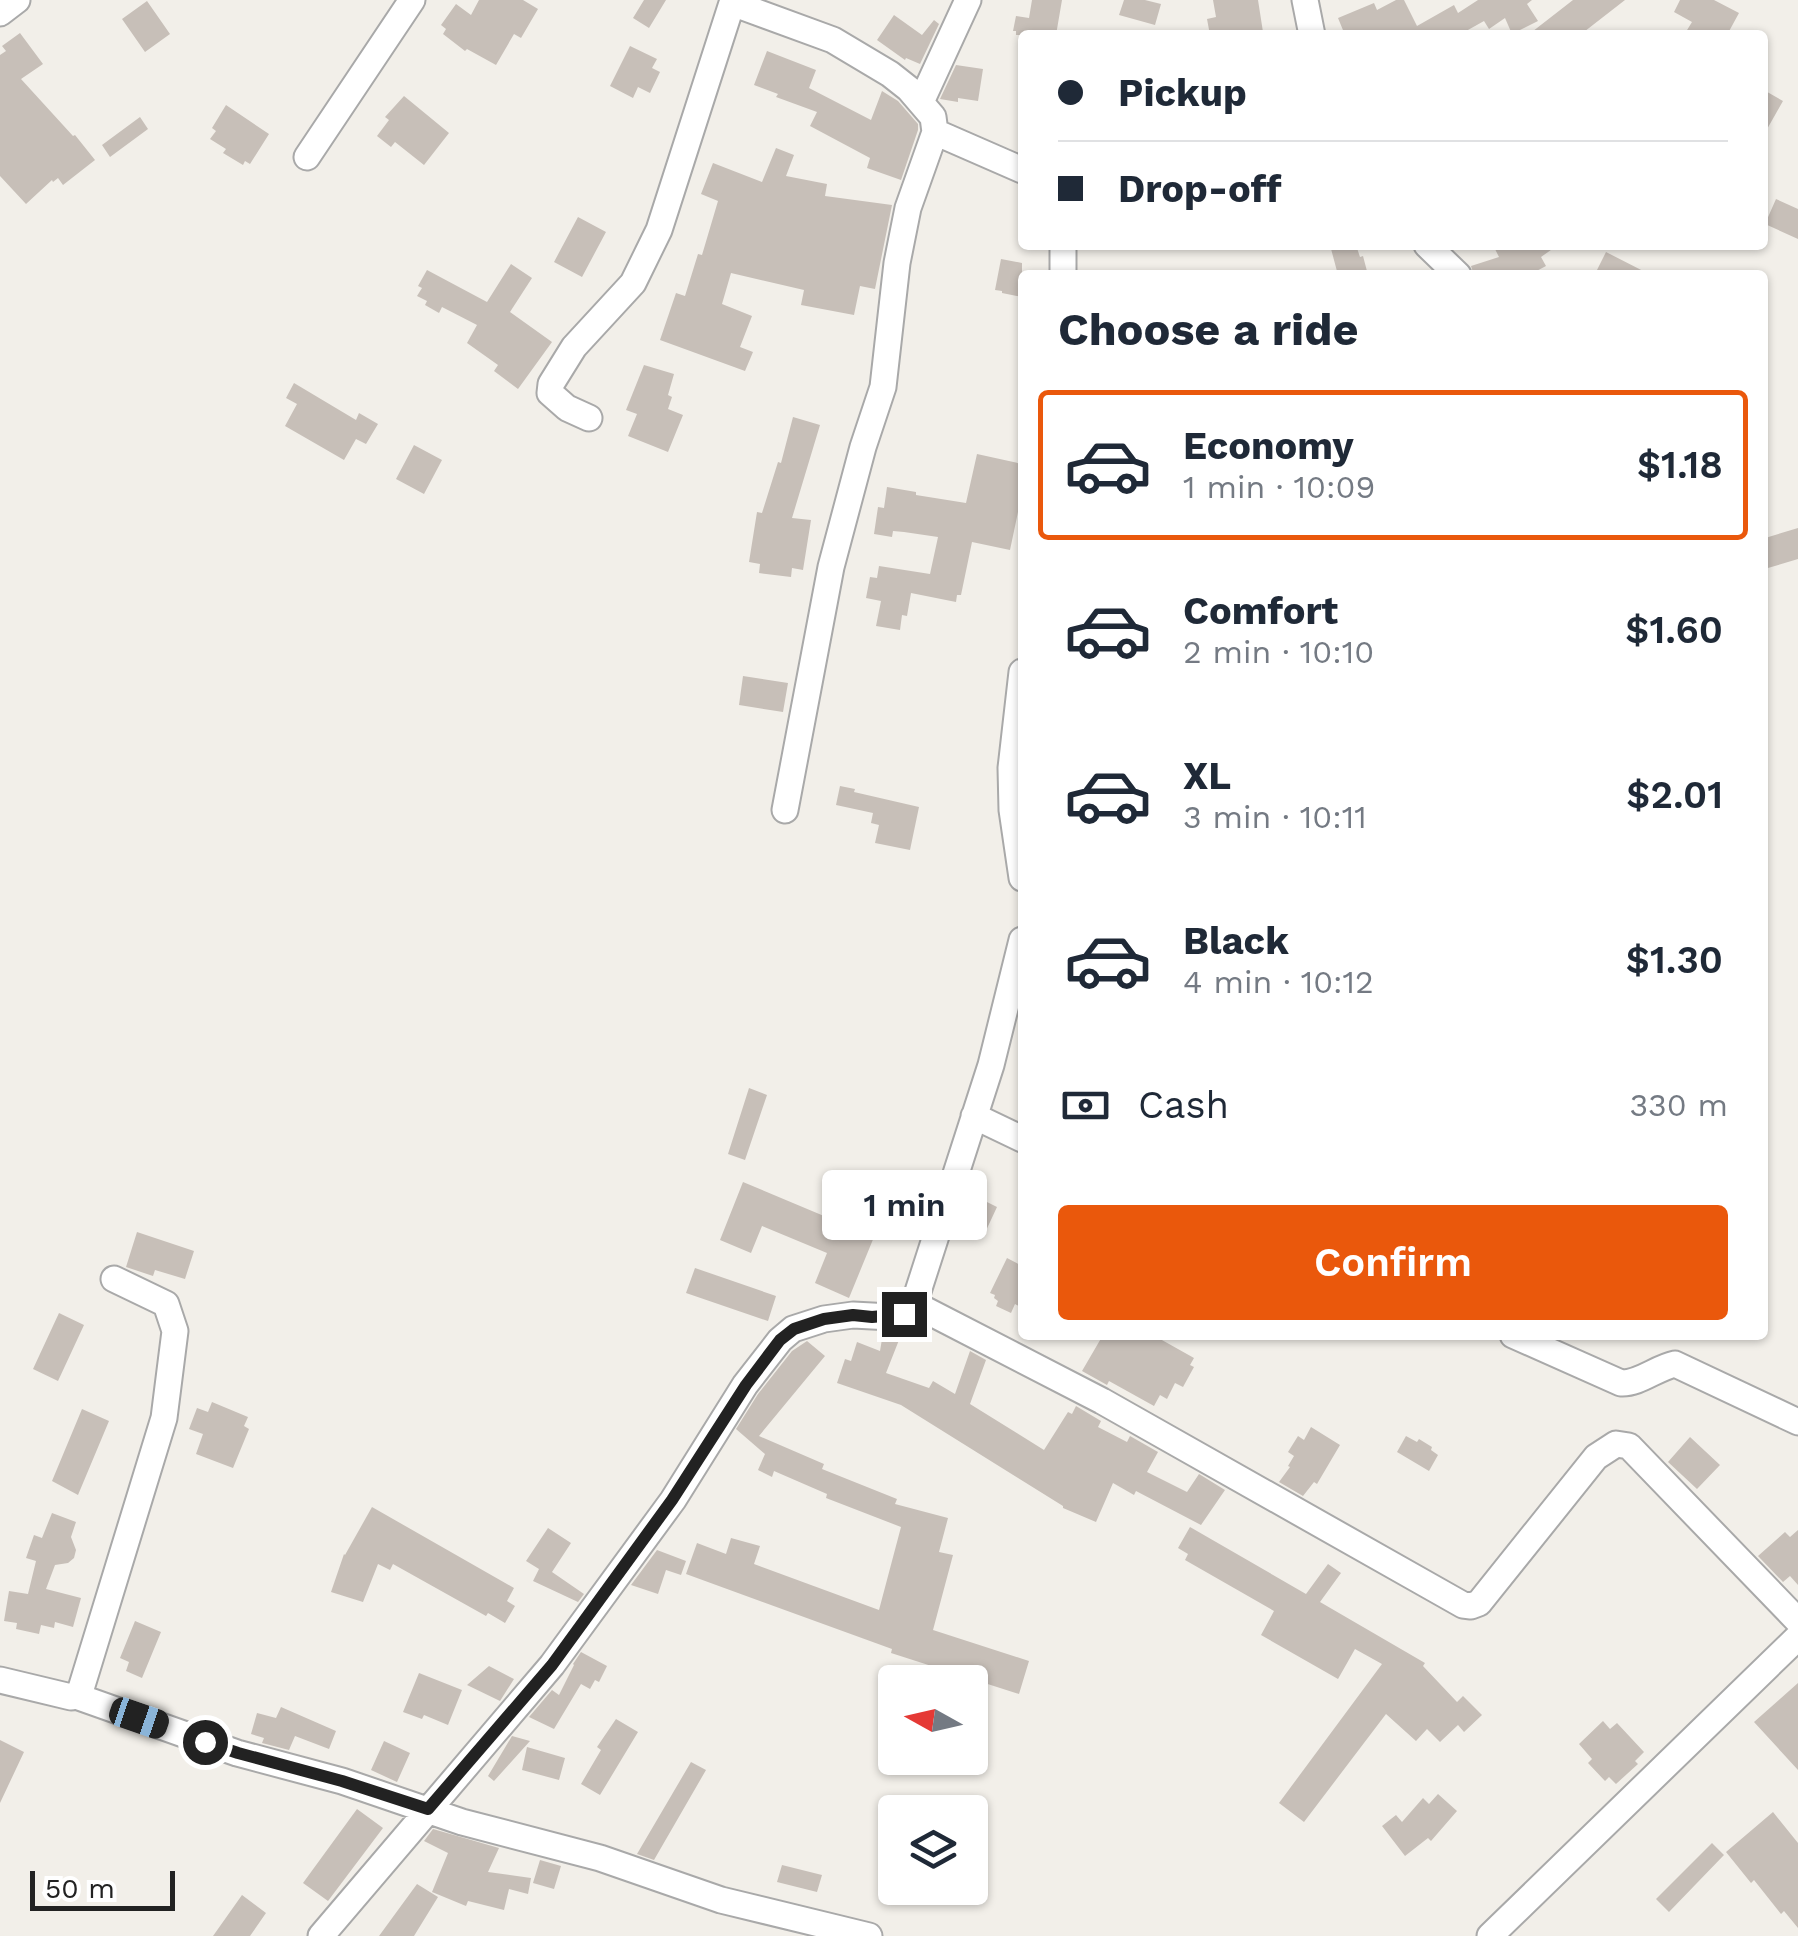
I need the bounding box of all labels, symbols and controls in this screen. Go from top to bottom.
text: Pickup [1118,71,1247,115]
text: Drop-off [1118,167,1282,211]
text: Choose a ride [1058,303,1358,356]
icon: car [1063,420,1153,510]
text: Economy [1183,424,1354,468]
text: $1.18 [1637,443,1723,487]
text: 1 min · 10:09 [1183,468,1375,506]
icon: car [1063,585,1153,675]
text: Comfort [1183,589,1338,633]
text: $1.60 [1625,608,1723,652]
text: 2 min · 10:10 [1183,633,1374,671]
icon: car [1063,750,1153,840]
text: XL [1183,754,1231,798]
text: $2.01 [1626,773,1723,817]
text: 3 min · 10:11 [1183,798,1367,836]
icon: car [1063,915,1153,1005]
text: Black [1183,919,1289,963]
text: $1.30 [1626,938,1723,982]
text: 4 min · 10:12 [1183,963,1374,1001]
icon: cash [1058,1078,1113,1133]
text: Cash [1138,1083,1229,1127]
text: 330 m [1629,1086,1728,1124]
callout: 1 min [822,1169,986,1239]
text: 1 min [863,1186,946,1224]
button: Confirm [1058,1205,1728,1320]
route end [882,1292,927,1337]
north arrow [878,1665,988,1775]
map controls [878,1665,988,1905]
car [106,1694,172,1742]
route start [183,1720,228,1765]
button: layers [878,1795,988,1905]
scale bar [30,1866,175,1910]
text: 50 m [45,1872,115,1905]

